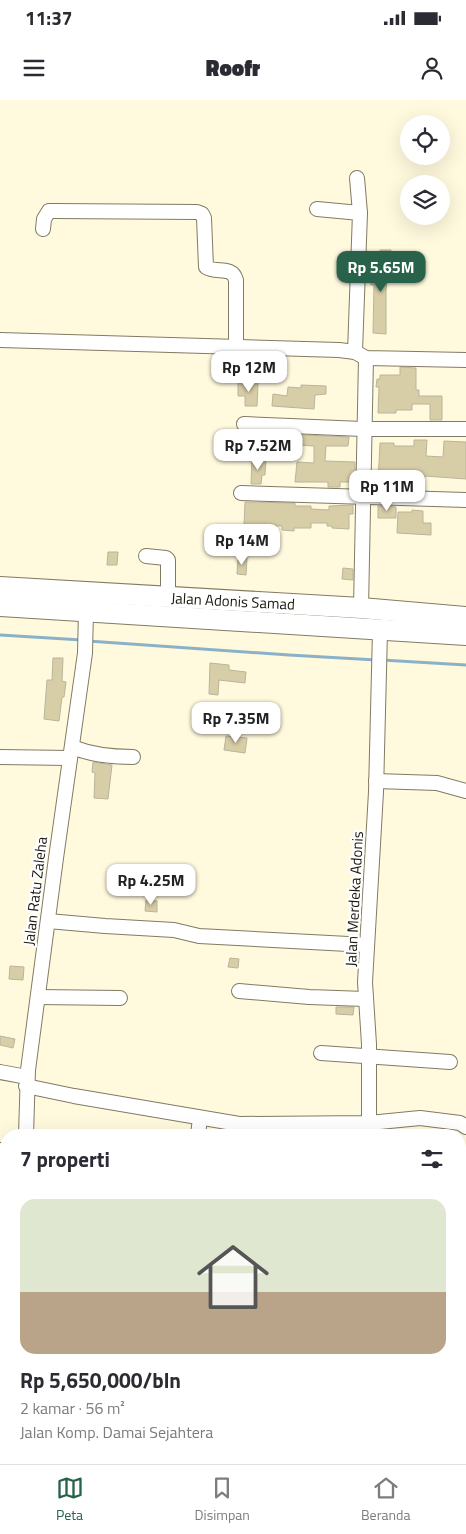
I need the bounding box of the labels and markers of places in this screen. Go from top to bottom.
pin: Rp 5.65M [329,250,433,293]
pin: Rp 12M [208,350,290,393]
pin: Rp 7.52M [206,428,310,471]
pin: Rp 11M [346,470,428,512]
pin: Rp 14M [201,524,283,566]
pin: Rp 7.35M [184,702,288,744]
pin: Rp 4.25M [99,864,203,906]

